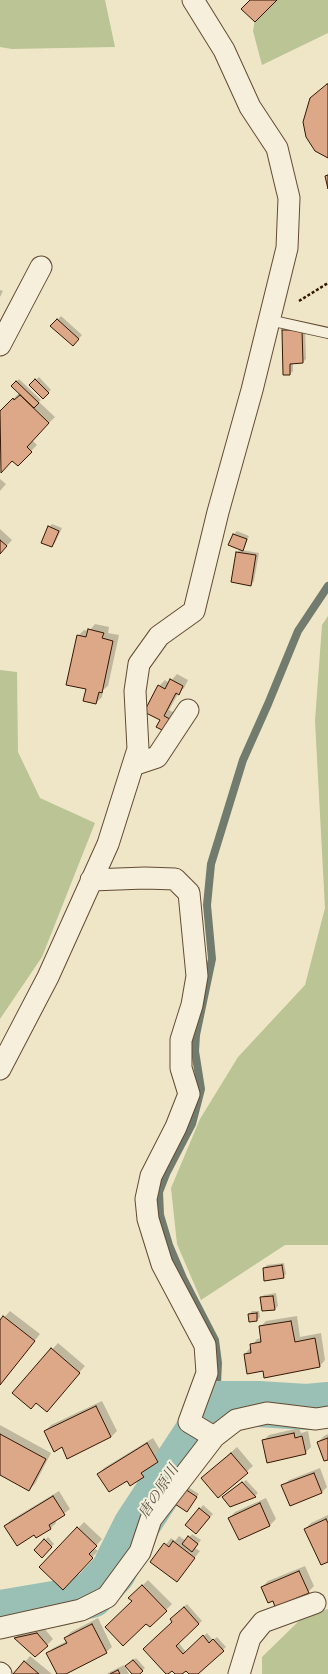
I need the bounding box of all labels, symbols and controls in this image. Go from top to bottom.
water label: 唐の原川 [135,1462,183,1522]

